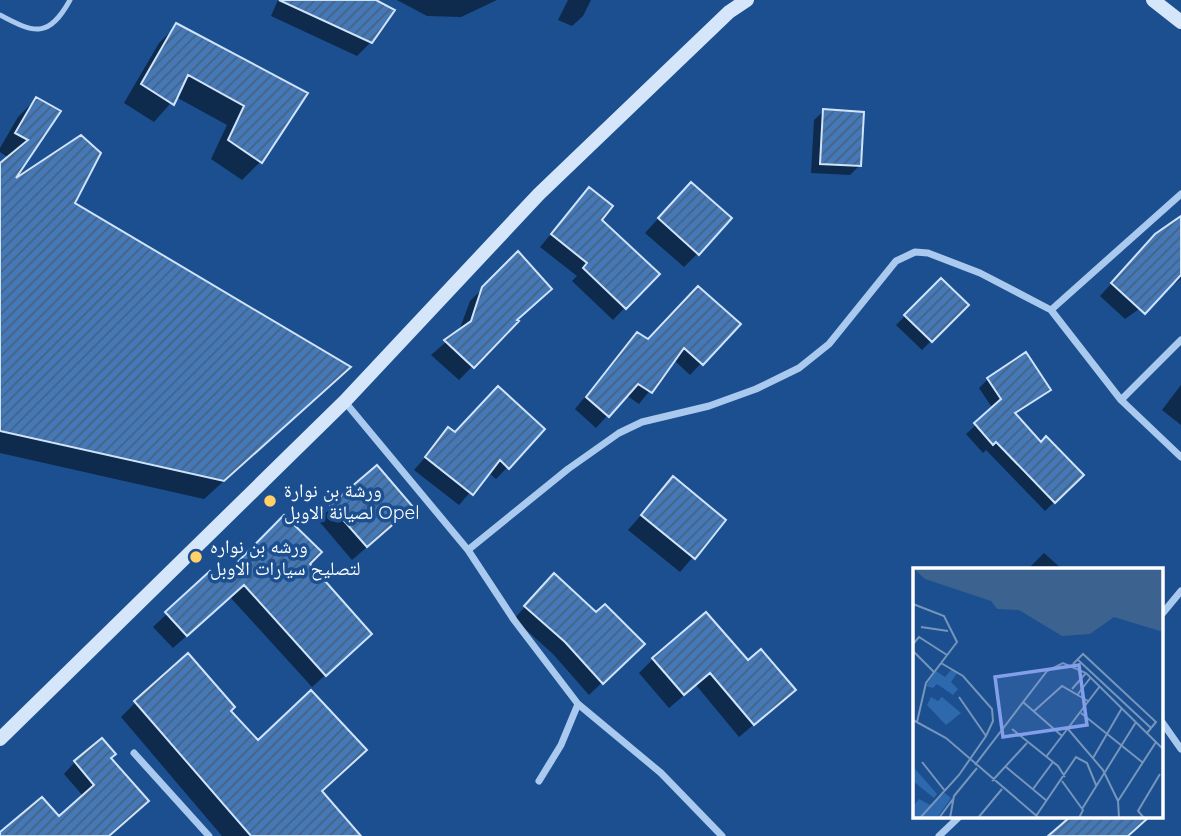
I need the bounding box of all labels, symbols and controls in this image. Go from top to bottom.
place label: ورشة بن نوارة لصيانة الاوبل Opel [284,478,420,524]
marker: ورشة بن نوارة لصيانة الاوبل Opel [262,493,278,509]
place label: ورشه بن نواره لتصليح سيارات الاوبل [210,534,361,581]
marker: ورشه بن نواره لتصليح سيارات الاوبل [188,549,204,565]
inset map [913,568,1164,818]

